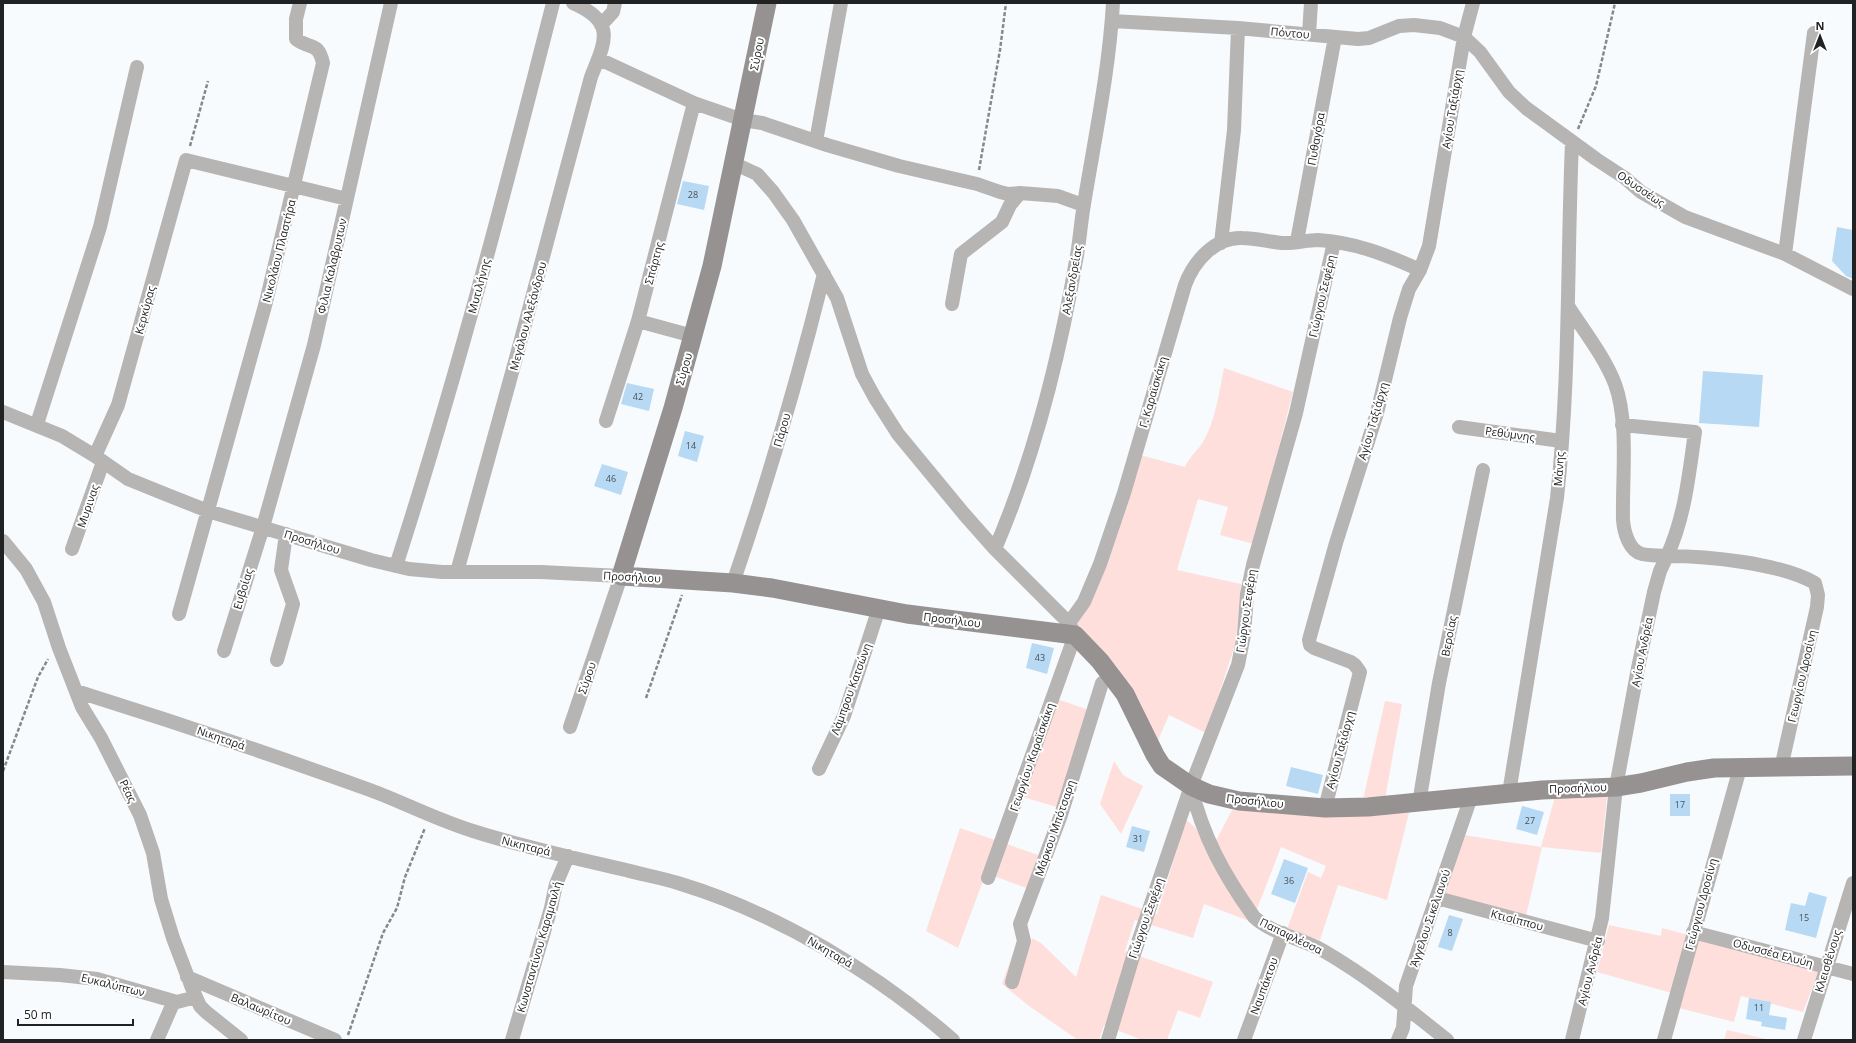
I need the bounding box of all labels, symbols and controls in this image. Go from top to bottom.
north arrow [1800,16,1840,56]
text: N [1816,18,1824,33]
street label: Πόντου [1270,23,1310,42]
street label: Σύρου [746,36,767,71]
street label: Αγίου Ταξιάρχη [1438,68,1465,150]
street label: Πυθαγόρα [1303,111,1328,167]
street label: Οδυσσέως [1615,167,1668,210]
house number: 28 [688,188,698,201]
street label: Νικολάου Πλαστήρα [258,197,299,304]
street label: Φιλια Καλαβρυτων [313,217,350,315]
street label: Σπάρτης [641,240,666,286]
street label: Αλεξανδρείας [1058,244,1085,316]
street label: Γιώργου Σεφέρη [1305,253,1338,339]
street label: Μυτιλήνης [464,257,493,315]
street label: Μεγάλου Αλεξάνδρου [506,260,549,372]
street label: Κερκύρας [131,284,158,336]
street label: Σύρου [672,351,695,387]
street label: Γ. Καραϊσκάκη [1135,354,1170,429]
street label: Αγίου Ταξιάρχη [1354,380,1391,462]
house number: 42 [633,390,643,403]
street label: Πάρου [770,411,794,449]
street label: Ρεθύμνης [1484,423,1536,444]
house number: 14 [686,439,696,452]
street label: Μάνης [1550,451,1567,487]
house number: 46 [606,472,616,485]
street label: Μυρινας [73,482,102,530]
street label: Προσήλιου [282,526,342,557]
street label: Ευβοίας [229,567,256,611]
street label: Προσήλιου [603,568,661,586]
street label: Γιώργου Σεφέρη [1232,568,1259,654]
street label: Προσήλιου [923,609,982,630]
street label: Βεροίας [1437,614,1460,658]
street label: Αγίου Ανδρέα [1627,616,1656,688]
street label: Γεωργίου Δροσίνη [1784,628,1819,724]
street label: Λάμπρου Κατσώνη [827,641,874,737]
house number: 43 [1035,651,1045,664]
street label: Σύρου [574,660,599,696]
street label: Γεωργίου Καραϊσκάκη [1006,701,1057,813]
street label: Αγίου Ταξιάρχη [1322,709,1357,791]
street label: Νικηταρά [195,722,247,753]
street label: Ρέας [116,777,140,805]
street label: Μάρκου Μπότσαρη [1031,778,1078,878]
street label: Προσήλιου [1549,779,1607,796]
street label: Προσήλιου [1226,790,1285,811]
house number: 17 [1675,798,1685,811]
house number: 27 [1525,814,1535,827]
street label: Νικηταρά [500,832,552,859]
house number: 31 [1133,832,1143,845]
street label: Γεώργιου Δροσίνη [1681,856,1720,951]
street label: Άγγελου Σικελιανού [1406,867,1453,969]
house number: 36 [1284,874,1294,887]
street label: Γιώργου Σεφέρη [1125,876,1166,960]
street label: Κωνσταντίνου Καραμανλή [513,880,564,1014]
street label: Κτισίππου [1489,905,1545,934]
house number: 15 [1799,911,1809,924]
street label: Παπαφλέσσα [1257,914,1325,957]
house number: 8 [1447,926,1453,939]
street label: Κλεισθένους [1811,928,1844,994]
street label: Νικηταρά [805,933,856,971]
street label: Αγίου Ανδρέα [1574,935,1605,1007]
street label: Οδυσσέα Ελυύη [1731,935,1815,970]
street label: Ναυπάκτου [1246,955,1281,1017]
street label: Ευκαλύπτων [80,969,146,1000]
street label: Βαλαωρίτου [229,989,294,1028]
scale bar [18,1001,133,1027]
house number: 11 [1754,1001,1764,1014]
text: 50 m [24,1006,52,1023]

